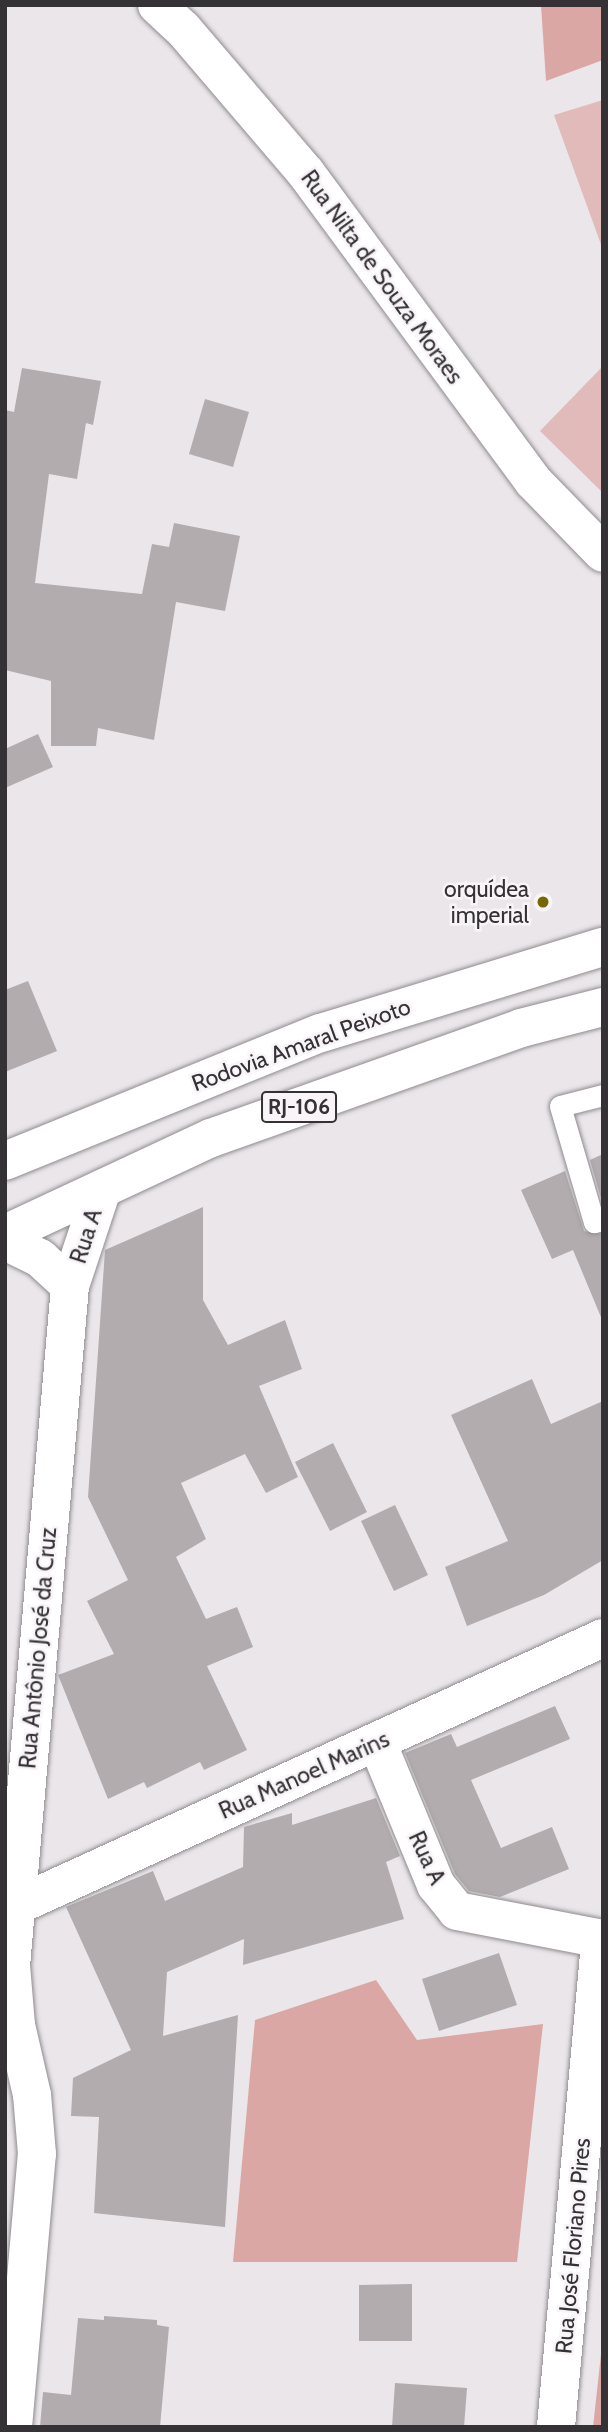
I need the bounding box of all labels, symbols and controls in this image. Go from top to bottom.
street label: Rua Nilta de Souza Moraes [295,165,469,389]
place label: orquídea imperial [444,875,529,929]
marker: orquídea imperial [535,894,551,910]
street label: Rodovia Amaral Peixoto [188,993,414,1097]
road number: RJ-106 [260,1090,338,1124]
street label: Rua A [64,1205,108,1267]
street label: Rua Antônio José da Cruz [14,1526,62,1770]
street label: Rua Manoel Marins [215,1725,393,1825]
street label: Rua A [403,1827,451,1889]
street label: Rua José Floriano Pires [550,2137,596,2355]

